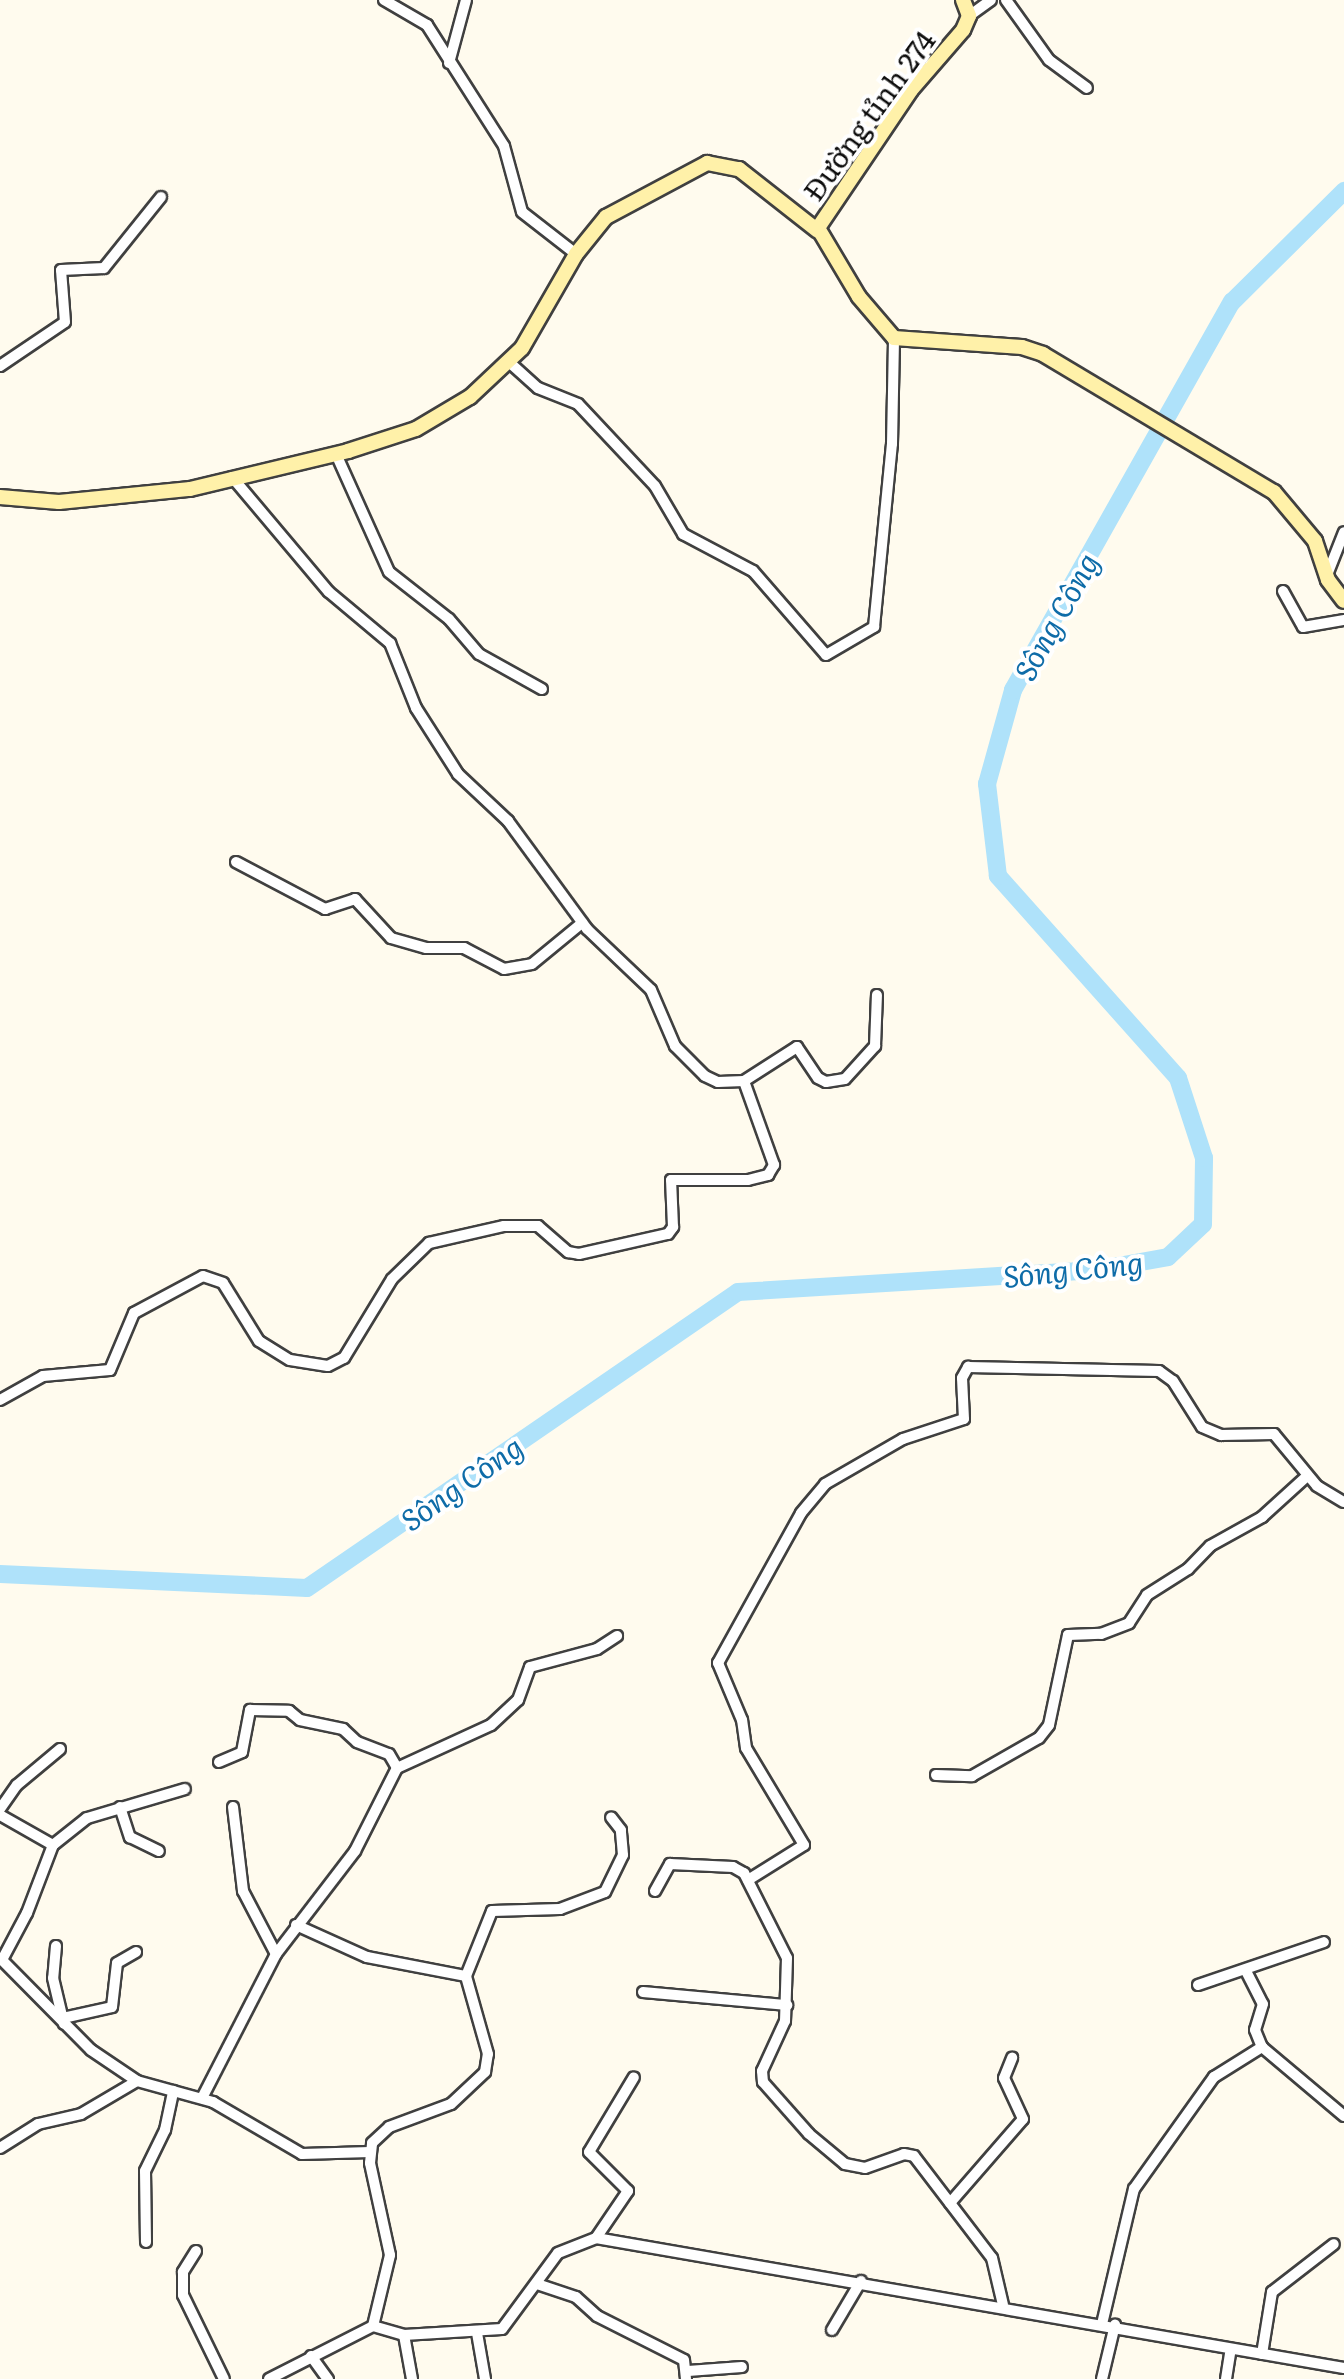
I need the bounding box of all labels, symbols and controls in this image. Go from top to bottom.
street label: Đường tỉnh 274 [795,24,941,206]
water label: Sông Công [1005,546,1105,686]
water label: Sông Công [1001,1243,1145,1293]
water label: Sông Công [393,1427,529,1537]

